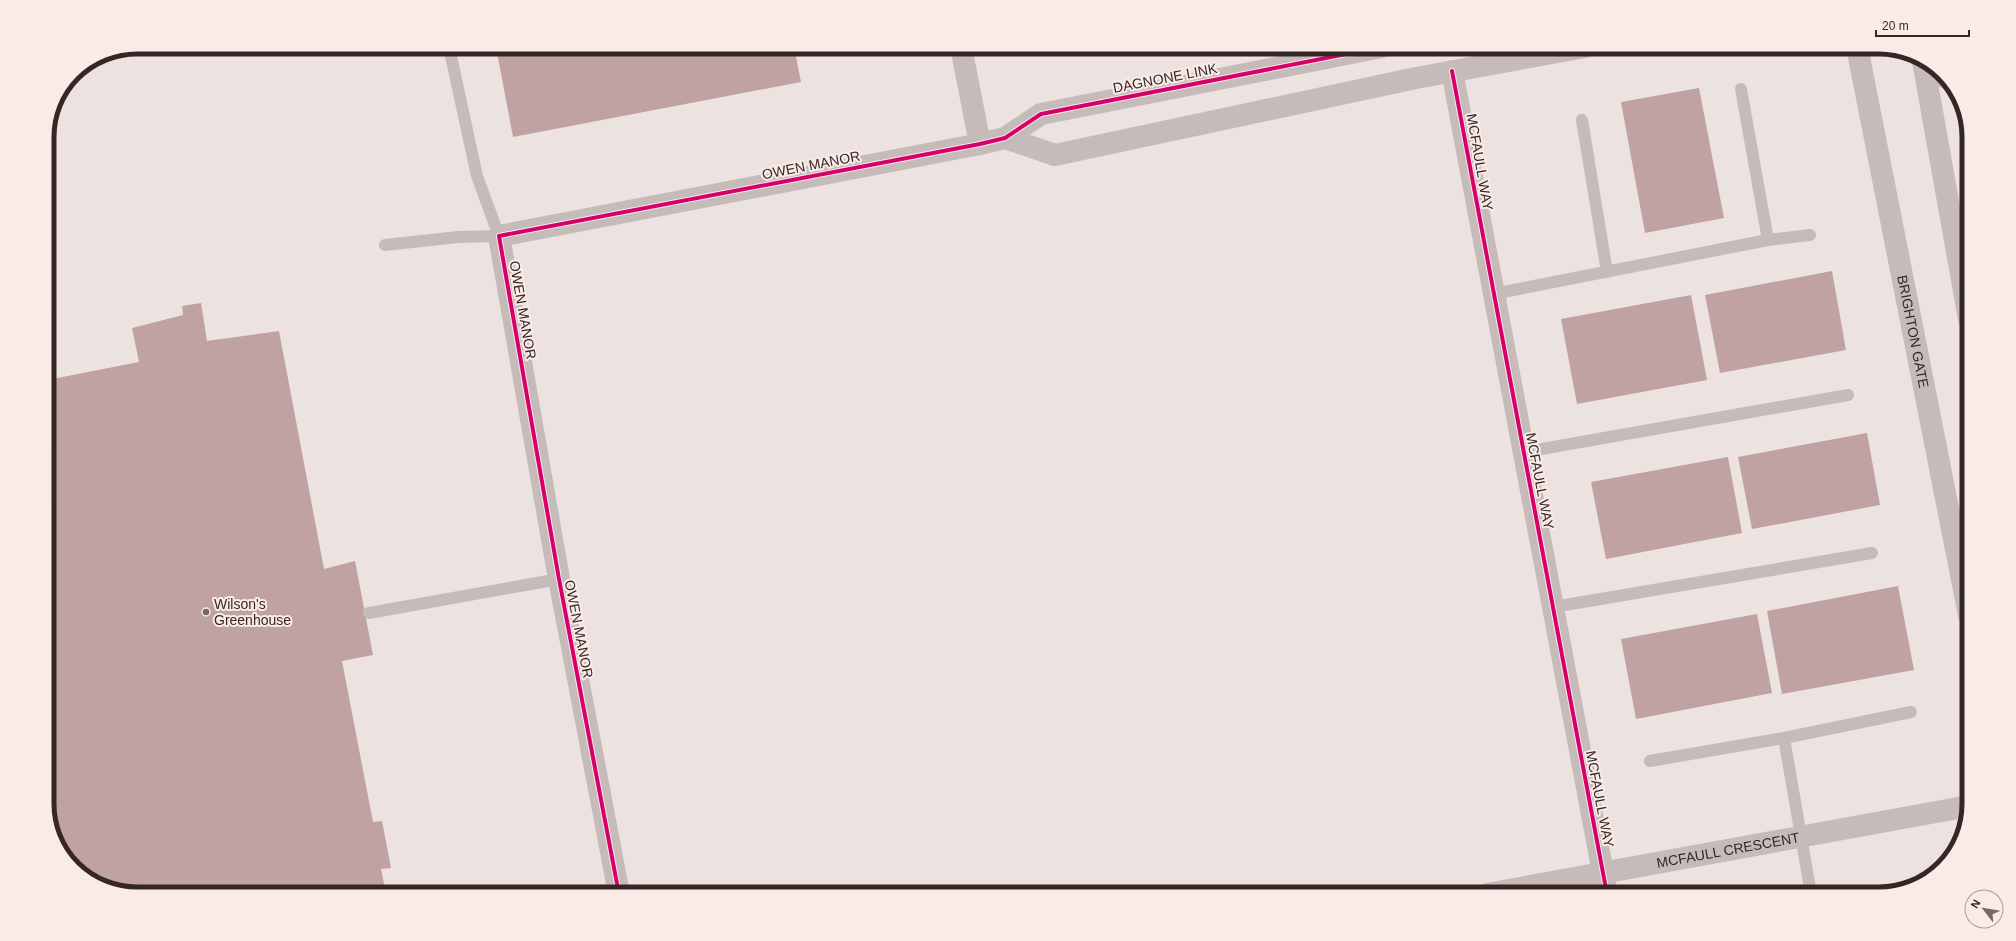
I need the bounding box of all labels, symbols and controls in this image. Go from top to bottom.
scale bar [1876,12,1969,38]
text: 20 m [1882,19,1909,33]
street label: DAGNONE LINK [1112,60,1219,96]
street label: MCFAULL WAY [1464,112,1497,212]
street label: OWEN MANOR [761,148,861,182]
street label: OWEN MANOR [506,260,540,360]
street label: BRIGHTON GATE [1894,274,1932,389]
street label: MCFAULL WAY [1523,431,1557,531]
street label: OWEN MANOR [562,579,596,679]
place label: Wilson's Greenhouse [214,596,291,628]
marker: Wilson's Greenhouse [201,607,211,617]
street label: MCFAULL WAY [1583,749,1617,849]
street label: MCFAULL CRESCENT [1655,829,1801,871]
north arrow [1964,889,2004,929]
text: N [1968,897,1983,910]

